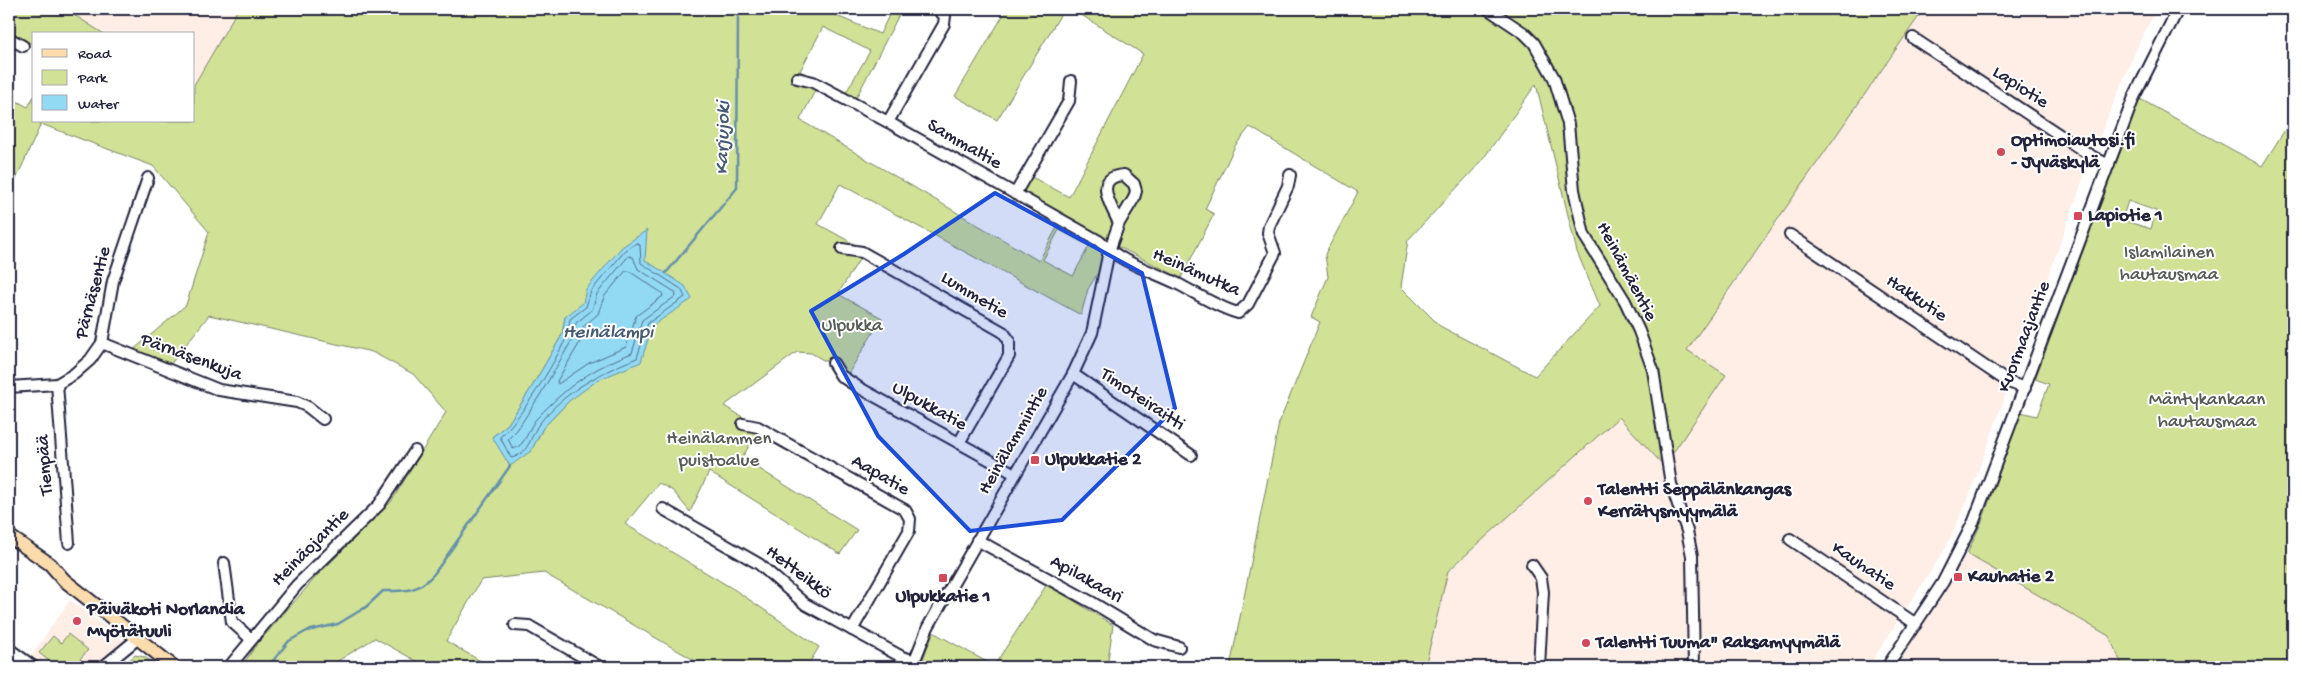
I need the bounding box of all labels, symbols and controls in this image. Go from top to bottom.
legend [32,32,195,122]
text: Road [78,46,112,64]
street label: Lapiotie [1988,61,2053,115]
text: Park [77,70,108,88]
text: Water [78,96,120,114]
water label: Karjujoki [712,98,736,175]
street label: Sammaltie [922,114,1006,176]
place label: Optimoiautosi.fi - Jyväskylä [2011,130,2135,175]
marker: Optimoiautosi.fi - Jyväskylä [1995,146,2007,158]
place label: Lapiotie 1 [2088,205,2163,228]
marker: Lapiotie 1 [2072,210,2084,222]
street label: Heinämäentie [1590,219,1662,326]
park label: Islamilainen hautausmaa [2120,242,2220,287]
street label: Heinämutka [1149,243,1245,303]
street label: Pärnäsentie [70,244,117,343]
street label: Lummetie [936,267,1012,325]
street label: Hakkutie [1881,270,1951,328]
street label: Kuormaajantie [1993,278,2057,396]
park label: Ulpukka [822,315,884,338]
water label: Heinälampi [563,322,656,345]
street label: Pärnäsenkuja [136,329,246,388]
street label: Timoteiraitti [1094,363,1189,437]
street label: Ulpukkatie [887,377,971,437]
street label: Heinälammintie [974,383,1054,499]
park label: Mäntykankaan hautausmaa [2149,389,2265,434]
park label: Heinälammen puistoalue [667,428,771,473]
street label: Tienpää [32,432,60,497]
place label: Ulpukkatie 2 [1045,449,1142,472]
street label: Aapatie [847,450,913,502]
marker: Ulpukkatie 2 [1029,454,1041,466]
place label: Talentti Seppälänkangas Kerrätysmyymälä [1596,479,1792,524]
marker: Talentti Seppälänkangas Kerrätysmyymälä [1582,495,1594,507]
street label: Heinäojantie [267,504,355,592]
street label: Kauhatie [1827,537,1900,597]
street label: Hetteikkö [760,541,836,605]
street label: Apilakaari [1046,551,1126,609]
place label: Kauhatie 2 [1967,566,2055,589]
marker: Kauhatie 2 [1952,571,1964,583]
marker: Ulpukkatie 1 [937,572,949,584]
place label: Ulpukkatie 1 [896,586,990,609]
place label: Päiväkoti Norlandia Myötätuuli [86,599,246,644]
marker: Päiväkoti Norlandia Myötätuuli [71,615,83,627]
place label: Talentti Tuuma" Raksamyymälä [1594,632,1842,655]
marker: Talentti Tuuma" Raksamyymälä [1580,637,1592,649]

